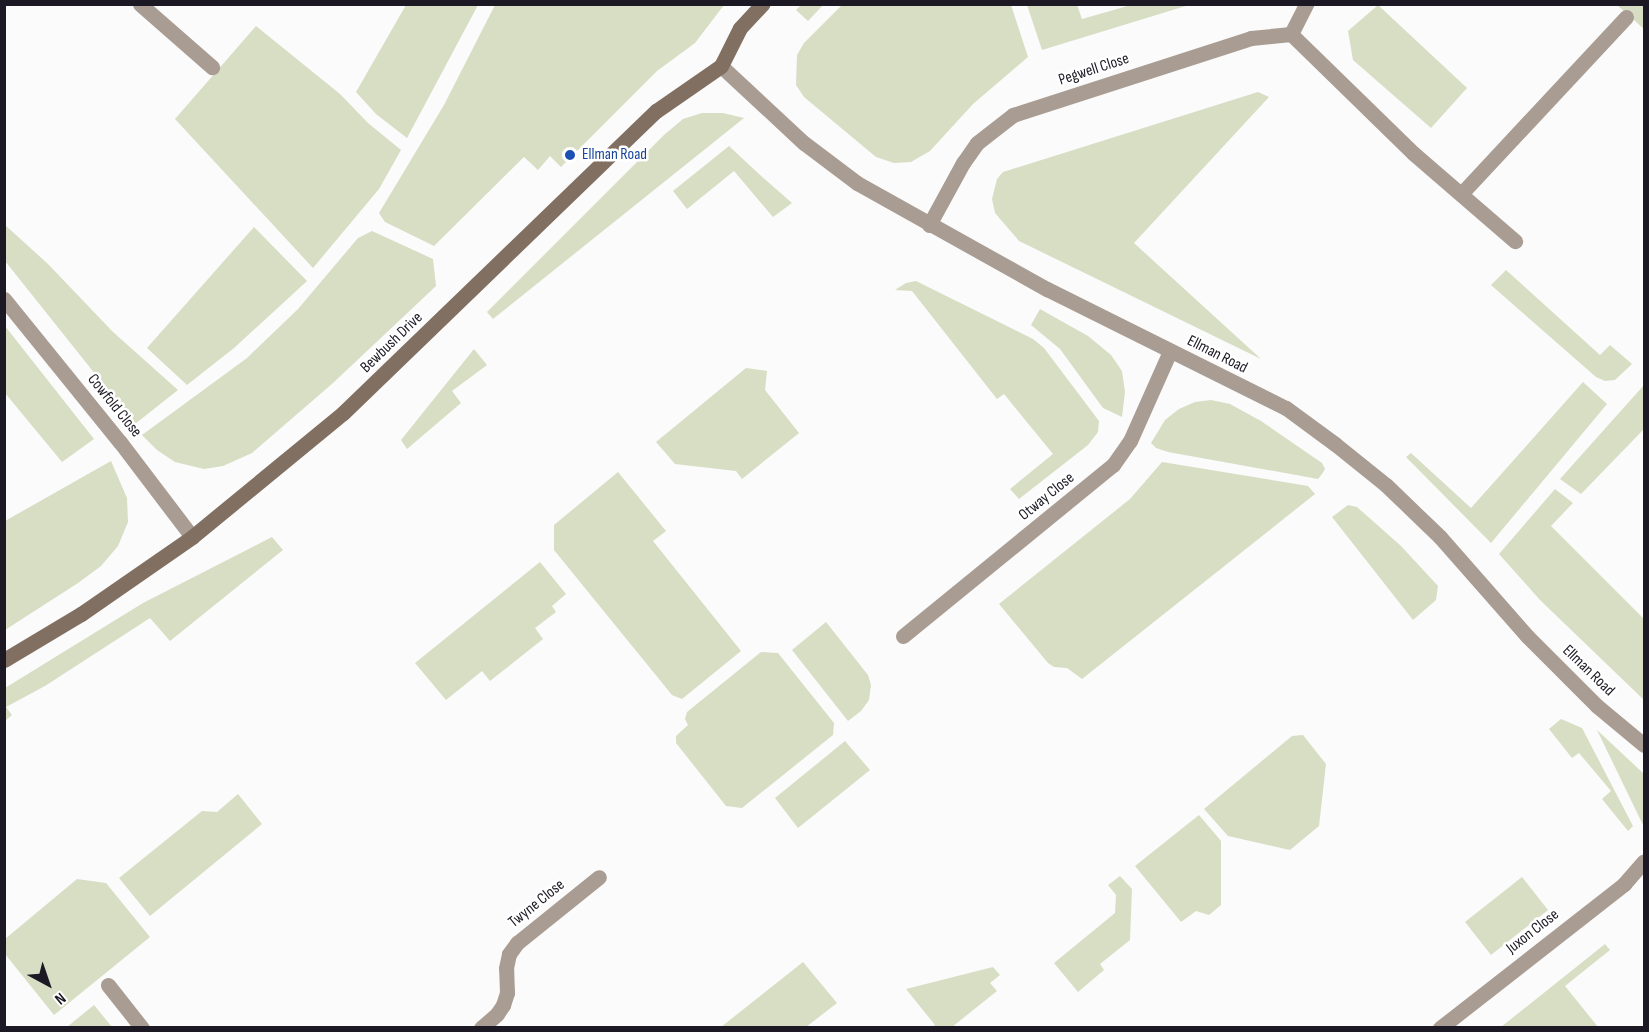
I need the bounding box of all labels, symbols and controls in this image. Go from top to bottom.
street label: Pegwell Close [1056,50,1132,90]
place label: Ellman Road [582,145,647,165]
marker: Ellman Road [563,148,577,162]
street label: Bewbush Drive [357,309,427,377]
street label: Ellman Road [1184,332,1250,378]
street label: Cowfold Close [83,370,145,442]
street label: Otway Close [1015,469,1079,525]
street label: Ellman Road [1558,642,1618,700]
street label: Twyne Close [505,876,569,932]
street label: Juxon Close [1503,906,1563,958]
north arrow [18,954,78,1014]
text: N [51,988,69,1008]

